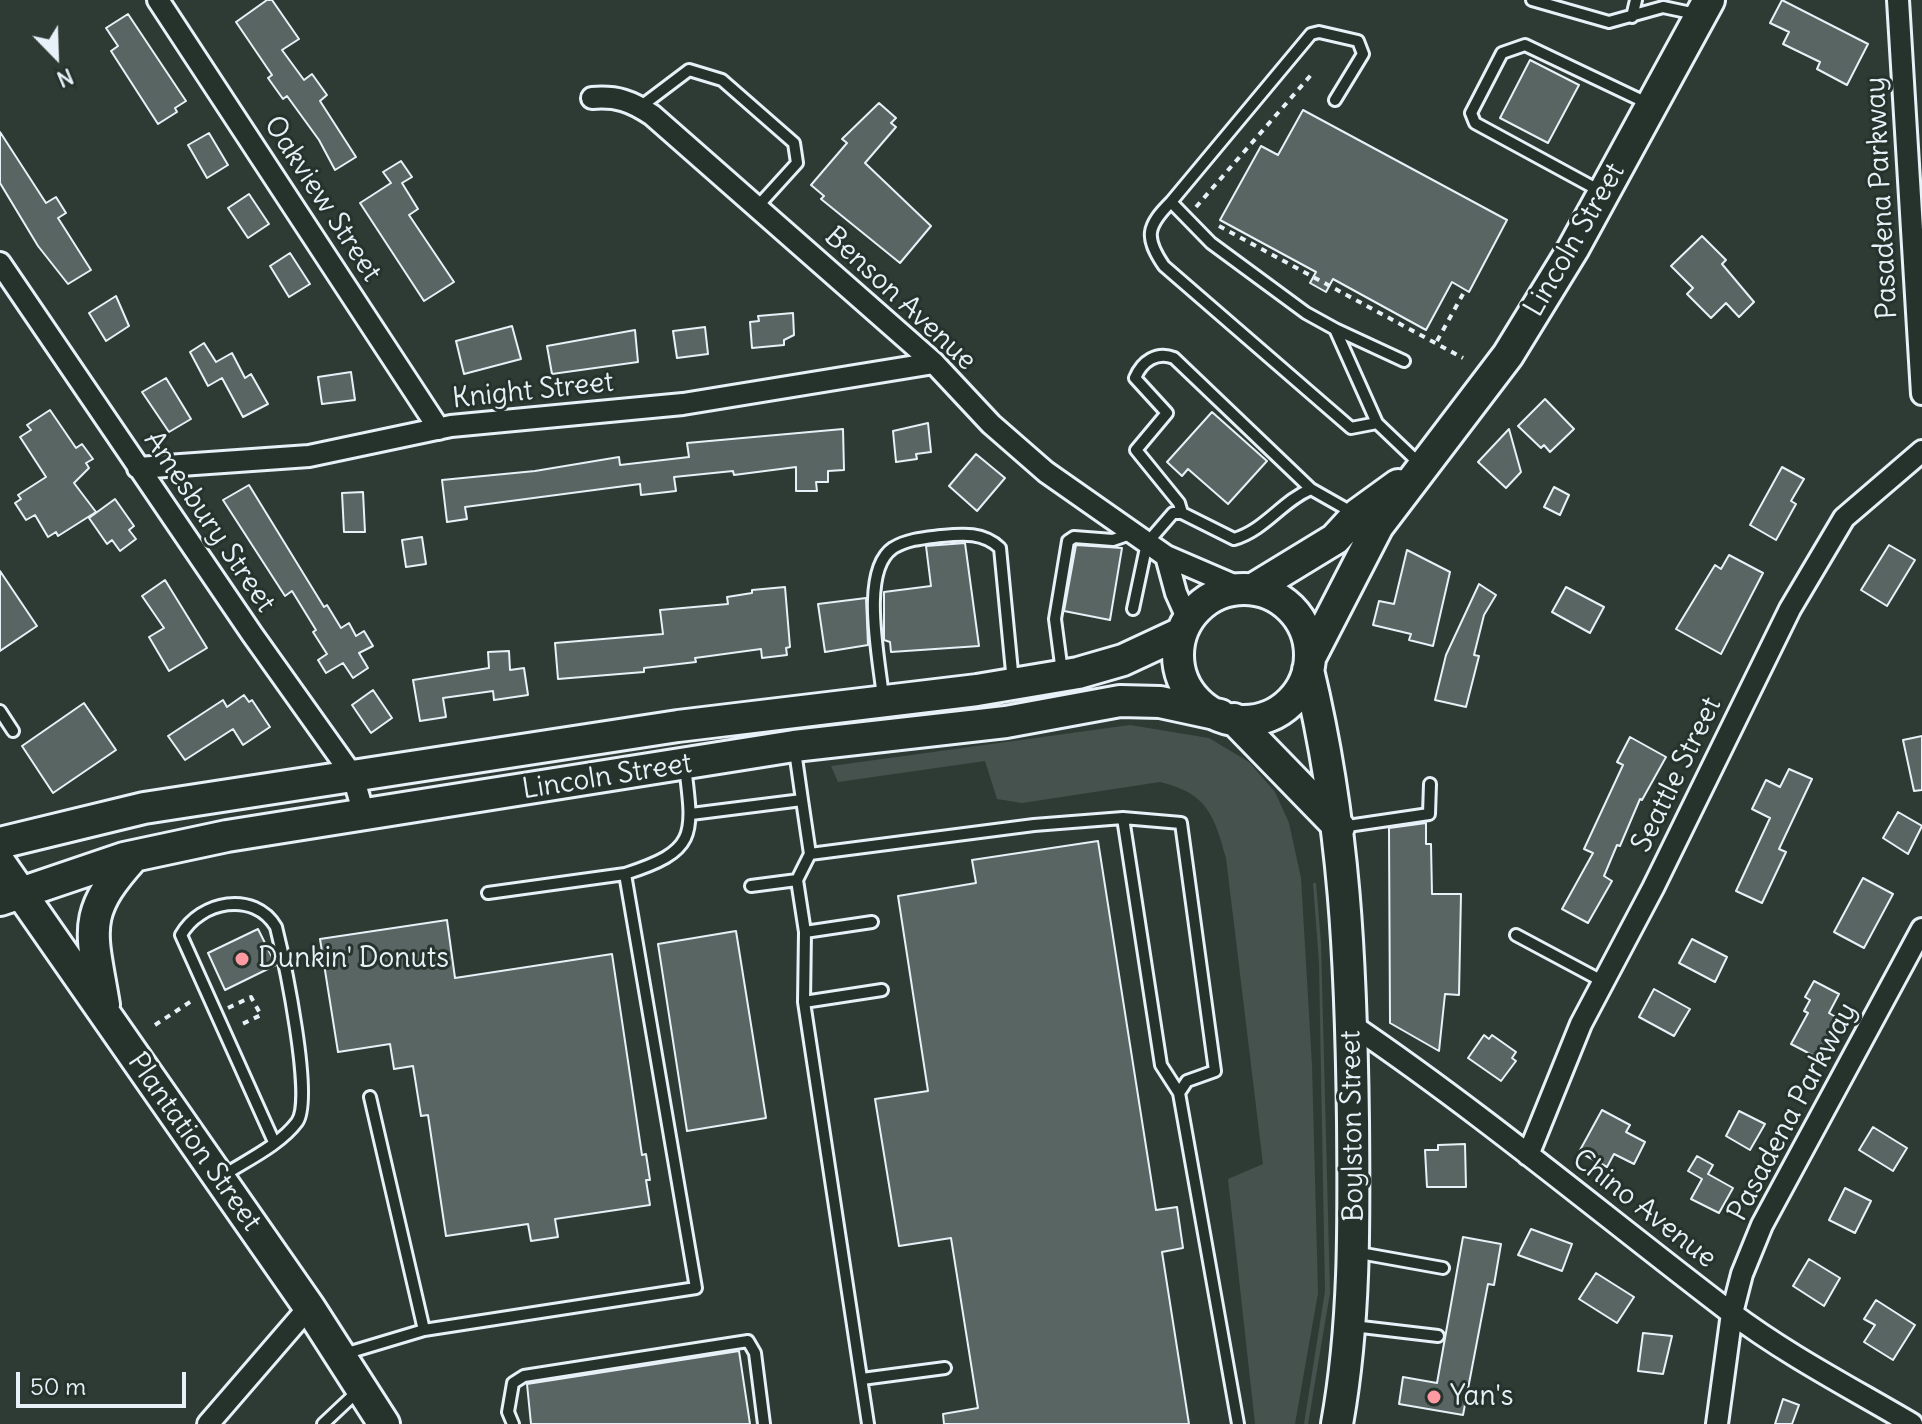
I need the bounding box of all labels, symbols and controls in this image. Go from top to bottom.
north arrow [16,16,96,96]
text: N [53,62,78,94]
street label: Pasadena Parkway [1859,76,1905,320]
street label: Oakview Street [256,110,388,288]
street label: Lincoln Street [1518,157,1632,323]
street label: Benson Avenue [817,220,983,378]
street label: Knight Street [451,366,615,416]
street label: Amesbury Street [136,425,282,619]
street label: Seattle Street [1625,692,1729,858]
street label: Lincoln Street [520,747,694,807]
place label: Dunkin' Donuts [258,942,449,976]
marker: Dunkin' Donuts [233,950,251,968]
street label: Pasadena Parkway [1721,997,1865,1227]
street label: Boylston Street [1335,1030,1371,1222]
street label: Plantation Street [120,1047,268,1237]
street label: Chino Avenue [1565,1142,1723,1276]
scale bar [20,1356,190,1406]
text: 50 m [30,1371,86,1401]
place label: Yan's [1450,1380,1513,1414]
marker: Yan's [1425,1388,1443,1406]

